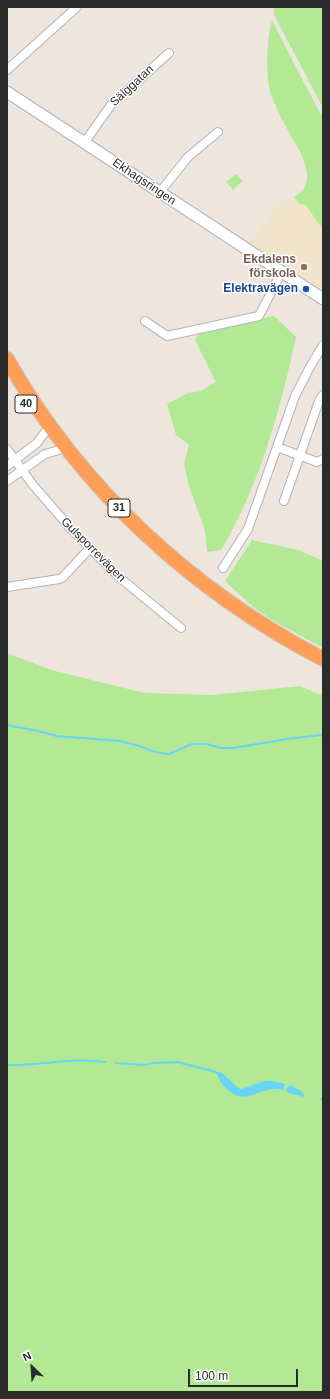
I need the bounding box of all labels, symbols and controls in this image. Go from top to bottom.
street label: Sälggatan [107,62,157,110]
street label: Ekhagsringen [110,156,178,208]
place label: Ekdalens förskola [243,253,296,281]
marker: Ekdalens förskola [299,262,309,272]
place label: Elektravägen [223,282,298,296]
marker: Elektravägen [301,284,311,294]
road number: 40 [15,395,37,413]
road number: 31 [108,499,130,517]
street label: Gulsporrevägen [58,515,128,585]
north arrow [12,1347,52,1387]
text: N [21,1349,33,1363]
scale bar [190,1361,300,1387]
text: 100 m [195,1369,228,1383]

